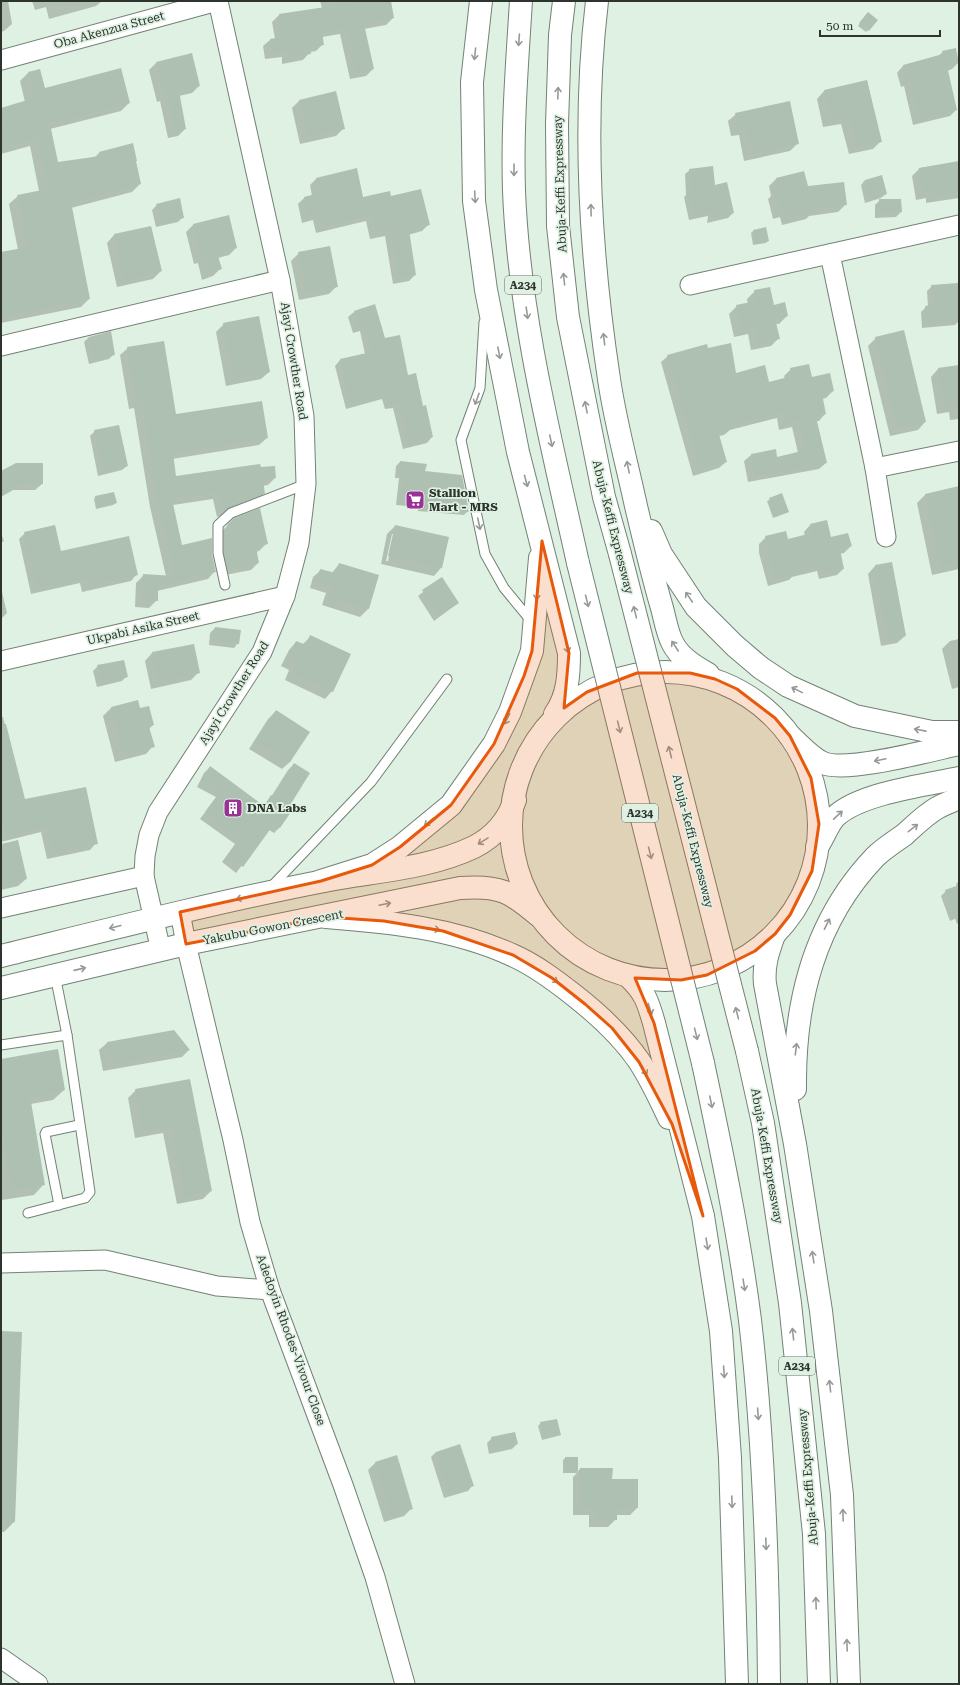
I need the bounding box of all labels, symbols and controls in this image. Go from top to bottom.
street label: Oba Akenzua Street [52,8,166,52]
scale bar [820,12,940,38]
text: 50 m [826,19,853,33]
one-way arrow [515,33,522,46]
one-way arrow [472,47,479,60]
one-way arrow [554,87,562,100]
street label: Abuja-Keffi Expressway [551,114,569,253]
one-way arrow [510,163,518,176]
one-way arrow [471,190,478,203]
one-way arrow [587,204,594,217]
one-way arrow [560,273,567,286]
road number: A234 [505,276,541,294]
street label: Ajayi Crowther Road [278,301,310,421]
one-way arrow [523,306,531,319]
one-way arrow [600,333,608,346]
one-way arrow [495,347,503,360]
one-way arrow [472,392,480,404]
one-way arrow [581,401,589,414]
one-way arrow [548,434,556,447]
street label: Abuja-Keffi Expressway [590,459,637,596]
one-way arrow [623,461,631,474]
one-way arrow [523,474,530,487]
place label: Stallion Mart - MRS [429,486,498,514]
supermarket icon: Stallion Mart - MRS [404,489,426,511]
one-way arrow [475,517,483,530]
one-way arrow [534,587,541,600]
one-way arrow [685,591,693,602]
one-way arrow [584,594,591,607]
one-way arrow [630,606,638,619]
street label: Ukpabi Asika Street [85,608,201,648]
street label: Ajayi Crowther Road [196,638,272,747]
one-way arrow [564,640,572,653]
one-way arrow [671,641,679,652]
one-way arrow [792,686,804,693]
one-way arrow [502,713,510,725]
one-way arrow [615,721,623,734]
one-way arrow [914,725,927,733]
one-way arrow [666,746,673,759]
one-way arrow [874,757,887,765]
street label: Abuja-Keffi Expressway [670,773,717,910]
building icon: DNA Labs [222,797,244,819]
place label: DNA Labs [247,801,307,815]
road number: A234 [622,804,658,822]
one-way arrow [833,810,843,820]
one-way arrow [424,818,435,827]
one-way arrow [907,823,918,832]
one-way arrow [478,837,489,845]
one-way arrow [647,847,655,860]
one-way arrow [236,895,249,903]
one-way arrow [378,900,391,908]
street label: Yakubu Gowon Crescent [202,906,345,947]
one-way arrow [824,918,831,930]
one-way arrow [109,924,122,932]
one-way arrow [427,925,440,933]
one-way arrow [73,965,86,973]
one-way arrow [547,975,558,983]
one-way arrow [646,1002,654,1014]
one-way arrow [733,1007,740,1020]
one-way arrow [692,1027,700,1040]
one-way arrow [792,1043,800,1056]
one-way arrow [641,1064,648,1076]
street label: Abuja-Keffi Expressway [748,1087,786,1226]
one-way arrow [707,1095,715,1108]
one-way arrow [703,1237,711,1250]
one-way arrow [809,1251,817,1264]
street label: Adedoyin Rhodes-Vivour Close [253,1252,329,1428]
one-way arrow [740,1278,748,1291]
one-way arrow [790,1328,797,1341]
road number: A234 [779,1357,815,1375]
one-way arrow [720,1365,727,1378]
one-way arrow [826,1380,834,1393]
one-way arrow [754,1407,762,1420]
street label: Abuja-Keffi Expressway [795,1407,821,1546]
one-way arrow [728,1495,735,1508]
one-way arrow [839,1509,846,1522]
one-way arrow [762,1537,769,1550]
one-way arrow [813,1597,820,1610]
one-way arrow [843,1639,851,1652]

